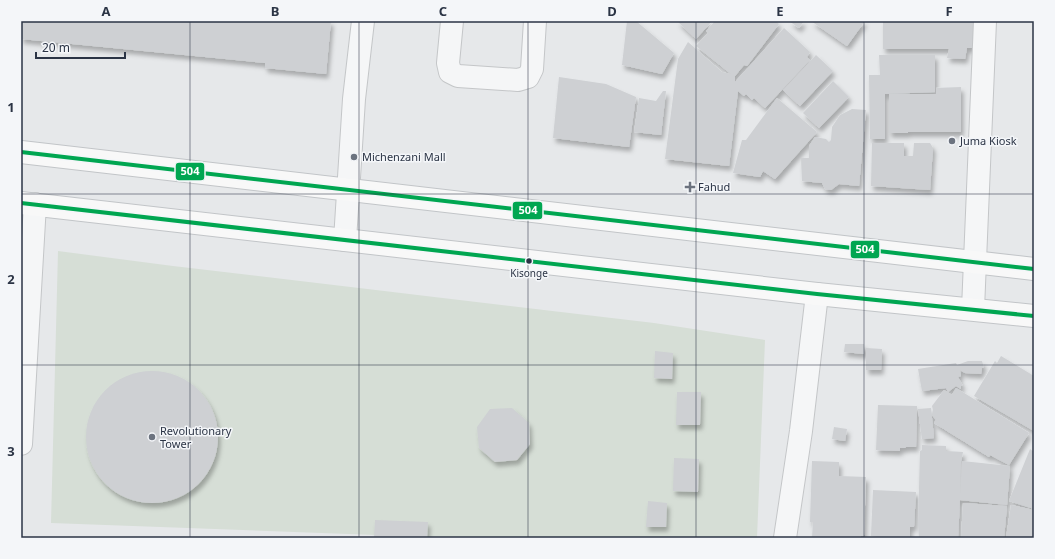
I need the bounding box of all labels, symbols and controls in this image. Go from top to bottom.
text: A [102,2,111,20]
text: B [271,2,279,20]
text: C [439,2,447,20]
text: D [607,2,617,20]
text: E [776,2,784,20]
text: F [945,2,953,20]
scale bar [36,34,125,60]
text: 20 m [42,39,70,56]
text: 1 [7,98,15,116]
place label: Juma Kiosk [959,133,1017,148]
marker: Juma Kiosk [947,136,957,146]
place label: Michenzani Mall [362,149,446,164]
marker: Michenzani Mall [349,152,359,162]
line badge: 504 [175,162,205,181]
text: 504 [181,163,200,178]
place label: Fahud [698,179,730,194]
marker: Fahud [685,182,695,192]
line badge: 504 [512,201,543,220]
text: 504 [519,202,538,217]
line badge: 504 [850,240,880,259]
text: 504 [856,241,875,256]
marker: Kisonge [524,256,534,266]
place label: Kisonge [510,266,548,280]
text: 2 [7,270,15,288]
place label: Revolutionary Tower [160,423,232,451]
marker: Revolutionary Tower [147,432,157,442]
text: 3 [7,442,15,460]

